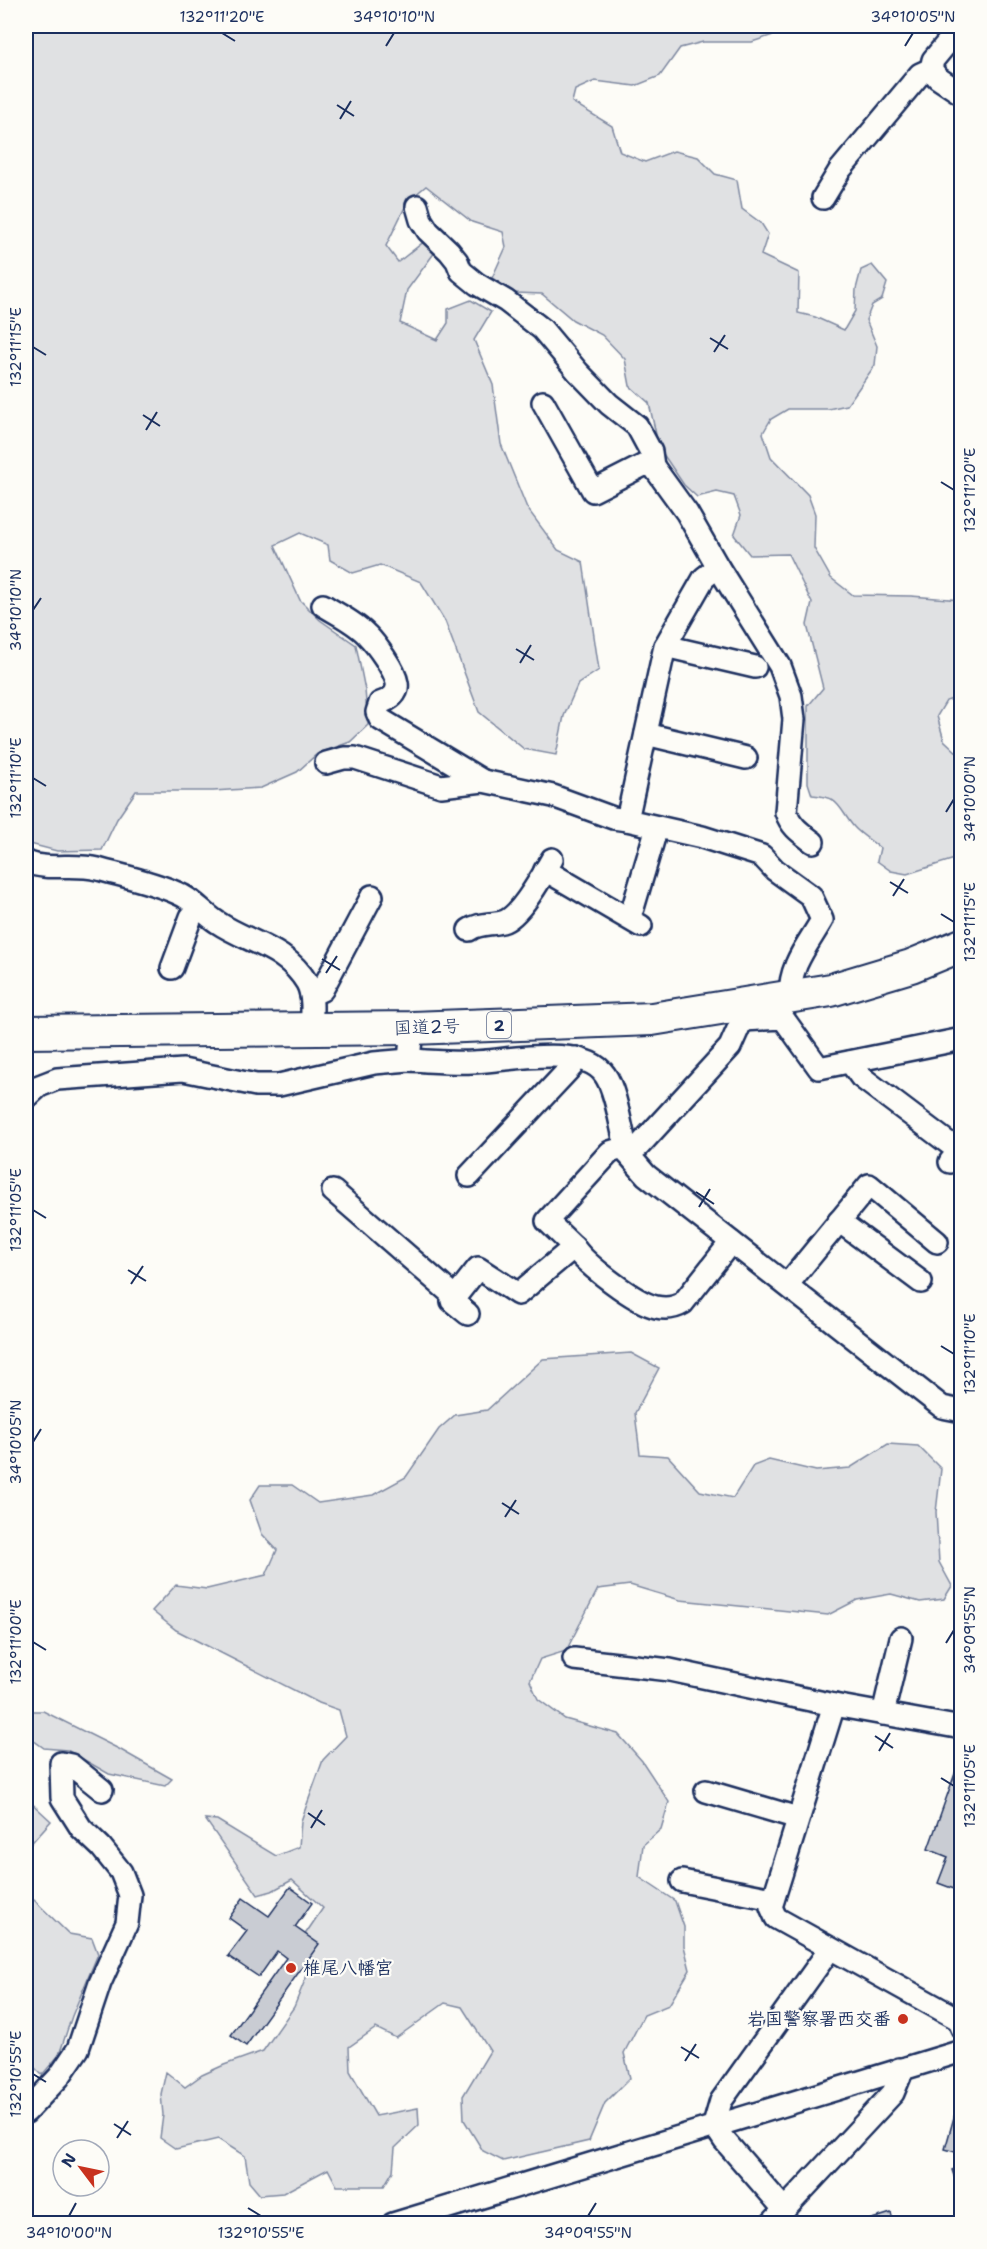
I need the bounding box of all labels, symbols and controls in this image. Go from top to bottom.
text: 132°11'20"E [180,7,264,27]
text: 34°10'10"N [353,7,435,27]
text: 34°10'05"N [871,7,955,27]
text: 132°11'15"E [6,307,26,387]
text: 132°11'20"E [960,448,980,532]
text: 34°10'10"N [6,569,26,651]
text: 132°11'10"E [6,737,26,819]
text: 34°10'00"N [960,756,980,842]
text: 132°11'15"E [960,882,980,962]
road number: 2 [487,1012,511,1038]
street label: 国道2号 [393,1014,461,1040]
text: 132°11'05"E [6,1168,26,1252]
text: 132°11'10"E [960,1313,980,1395]
text: 34°10'05"N [6,1400,26,1484]
text: 34°09'55"N [960,1586,980,1674]
text: 132°11'00"E [6,1599,26,1685]
text: 132°11'05"E [960,1744,980,1828]
place label: 椎尾八幡宮 [303,1956,393,1980]
marker: 椎尾八幡宮 [284,1961,298,1975]
place label: 岩国警察署西交番 [747,2007,891,2031]
marker: 岩国警察署西交番 [896,2012,910,2026]
text: 132°10'55"E [6,2031,26,2117]
north arrow [51,2138,111,2198]
text: N [56,2149,81,2171]
text: 34°10'00"N [26,2223,112,2243]
text: 132°10'55"E [218,2223,304,2243]
text: 34°09'55"N [544,2223,632,2243]

